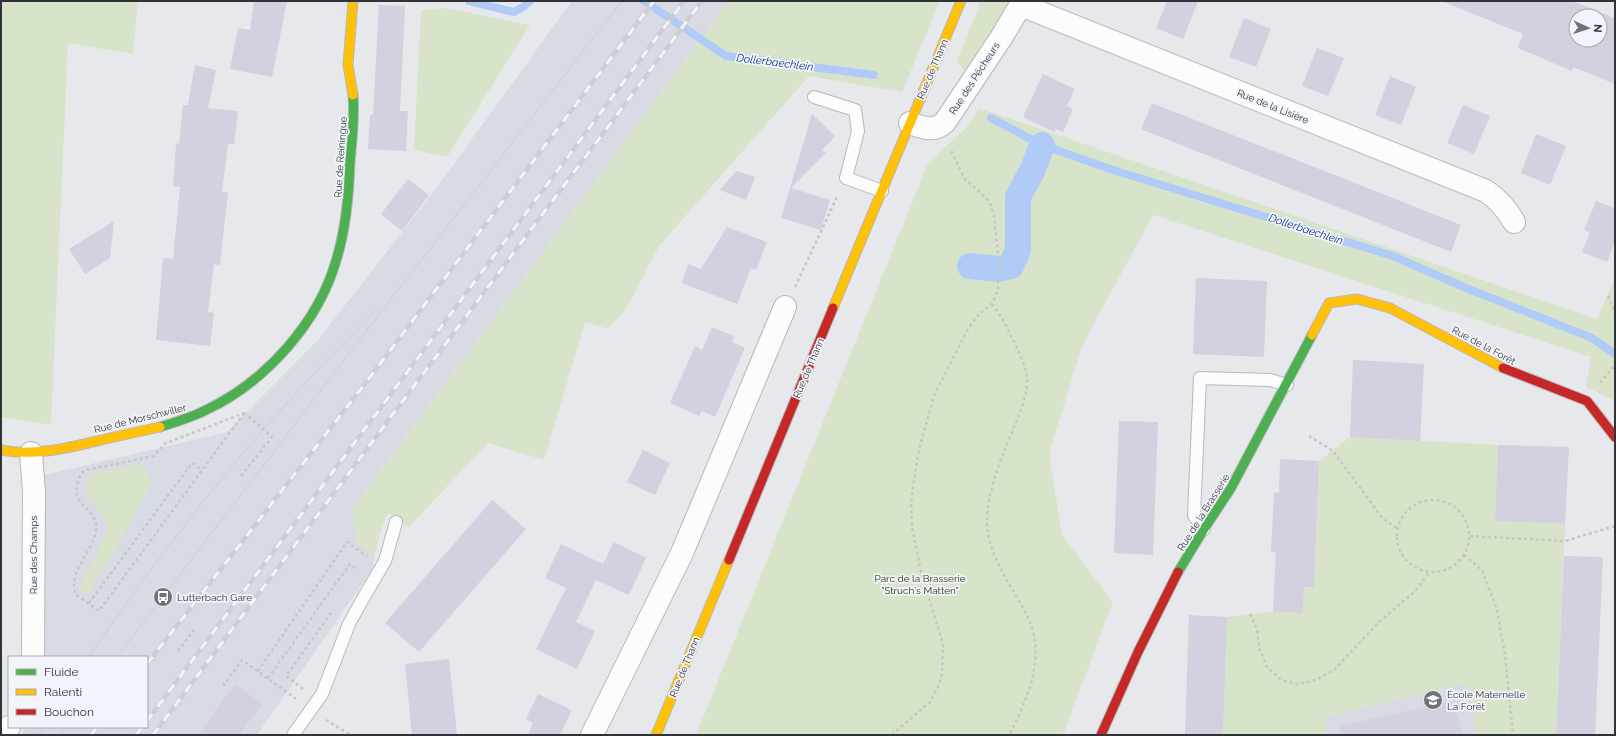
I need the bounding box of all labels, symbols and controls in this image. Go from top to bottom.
north arrow [1568,8,1608,48]
text: N [1591,24,1604,33]
street label: Rue de Thann [915,37,950,101]
street label: Rue des Pêcheurs [947,40,1002,116]
water label: Dollerbaechlein [736,51,814,74]
street label: Rue de la Lisière [1235,87,1310,126]
street label: Rue de Reiningue [332,116,349,198]
water label: Dollerbaechlein [1267,211,1345,248]
street label: Rue de la Forêt [1450,324,1518,367]
street label: Rue de Thann [791,336,826,400]
street label: Rue de Morschwiller [93,402,188,435]
street label: Rue de la Brasserie [1175,472,1232,553]
street label: Rue des Champs [28,516,39,594]
park label: Parc de la Brasserie "Struch's Matten" [874,573,966,596]
bus stop icon: Lutterbach Gare [152,586,174,608]
place label: Lutterbach Gare [177,592,252,603]
street label: Rue de Thann [667,635,702,699]
legend [8,656,148,728]
text: Fluide [44,665,79,679]
text: Ralenti [44,685,82,699]
school or university icon: École Maternelle La Forêt [1422,689,1444,711]
place label: École Maternelle La Forêt [1447,689,1525,712]
text: Bouchon [44,705,94,719]

